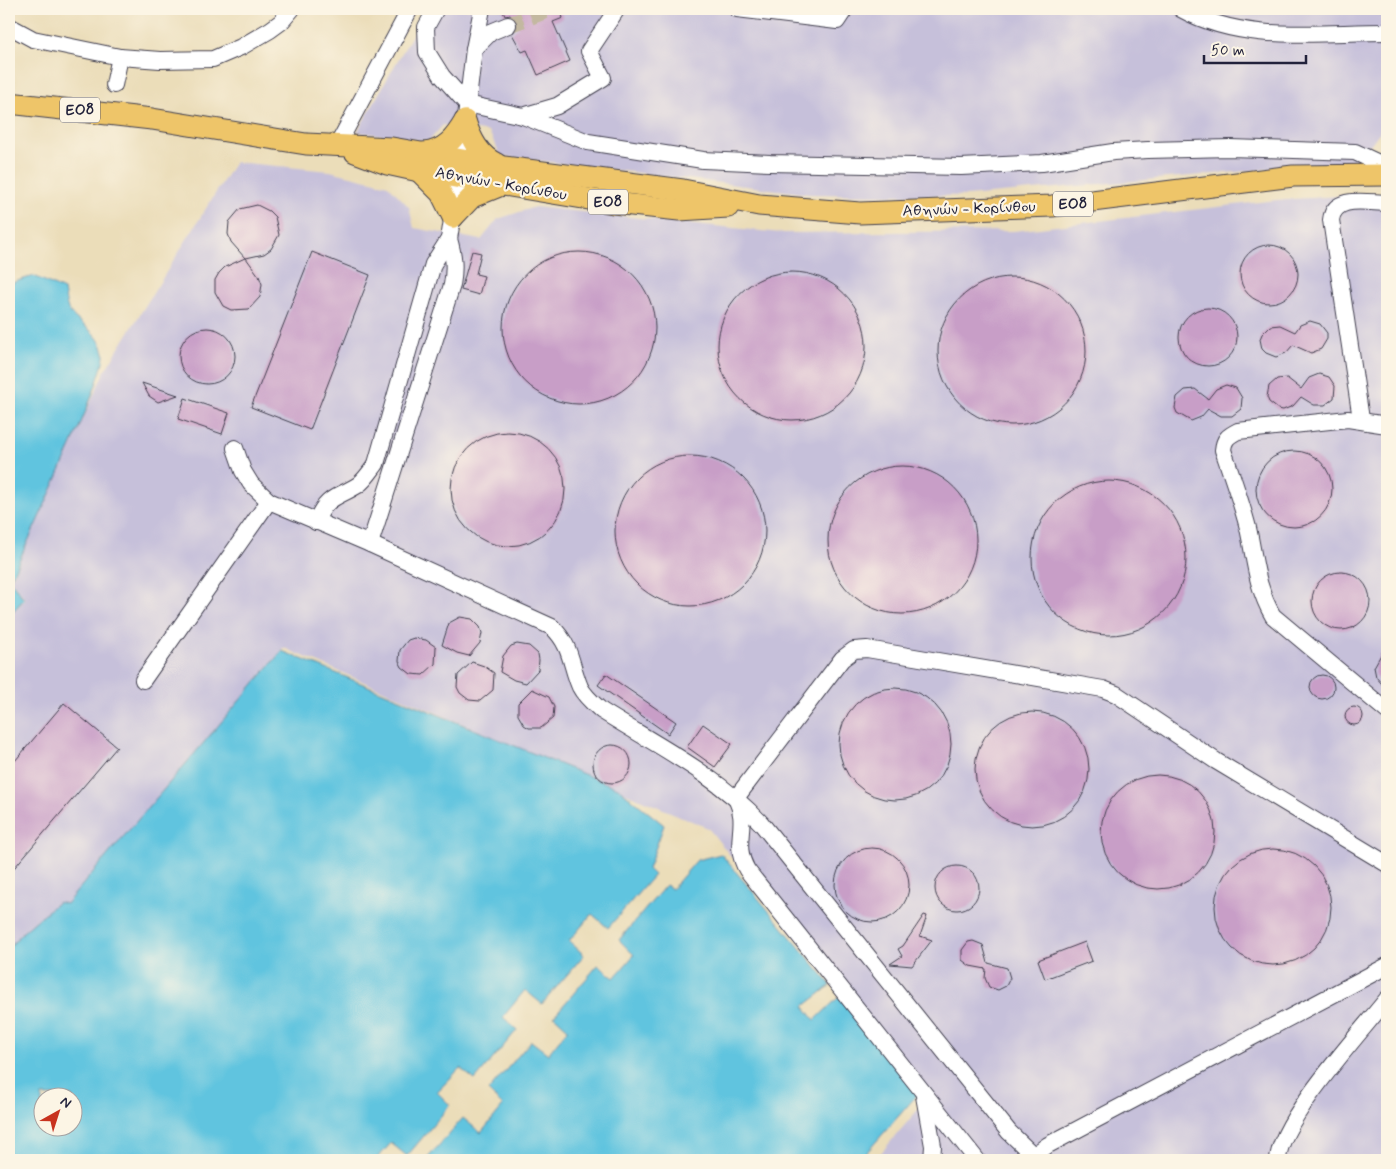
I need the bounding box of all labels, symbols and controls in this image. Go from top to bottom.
scale bar [1204,32,1306,64]
text: 50 m [1211,41,1245,61]
road number: ΕΟ8 [60,98,100,122]
street label: Αθηνών - Κορίνθου [433,162,569,206]
road number: ΕΟ8 [588,190,628,214]
road number: ΕΟ8 [1053,192,1093,216]
street label: Αθηνών - Κορίνθου [902,196,1036,222]
north arrow [32,1086,82,1136]
text: N [56,1093,75,1113]

